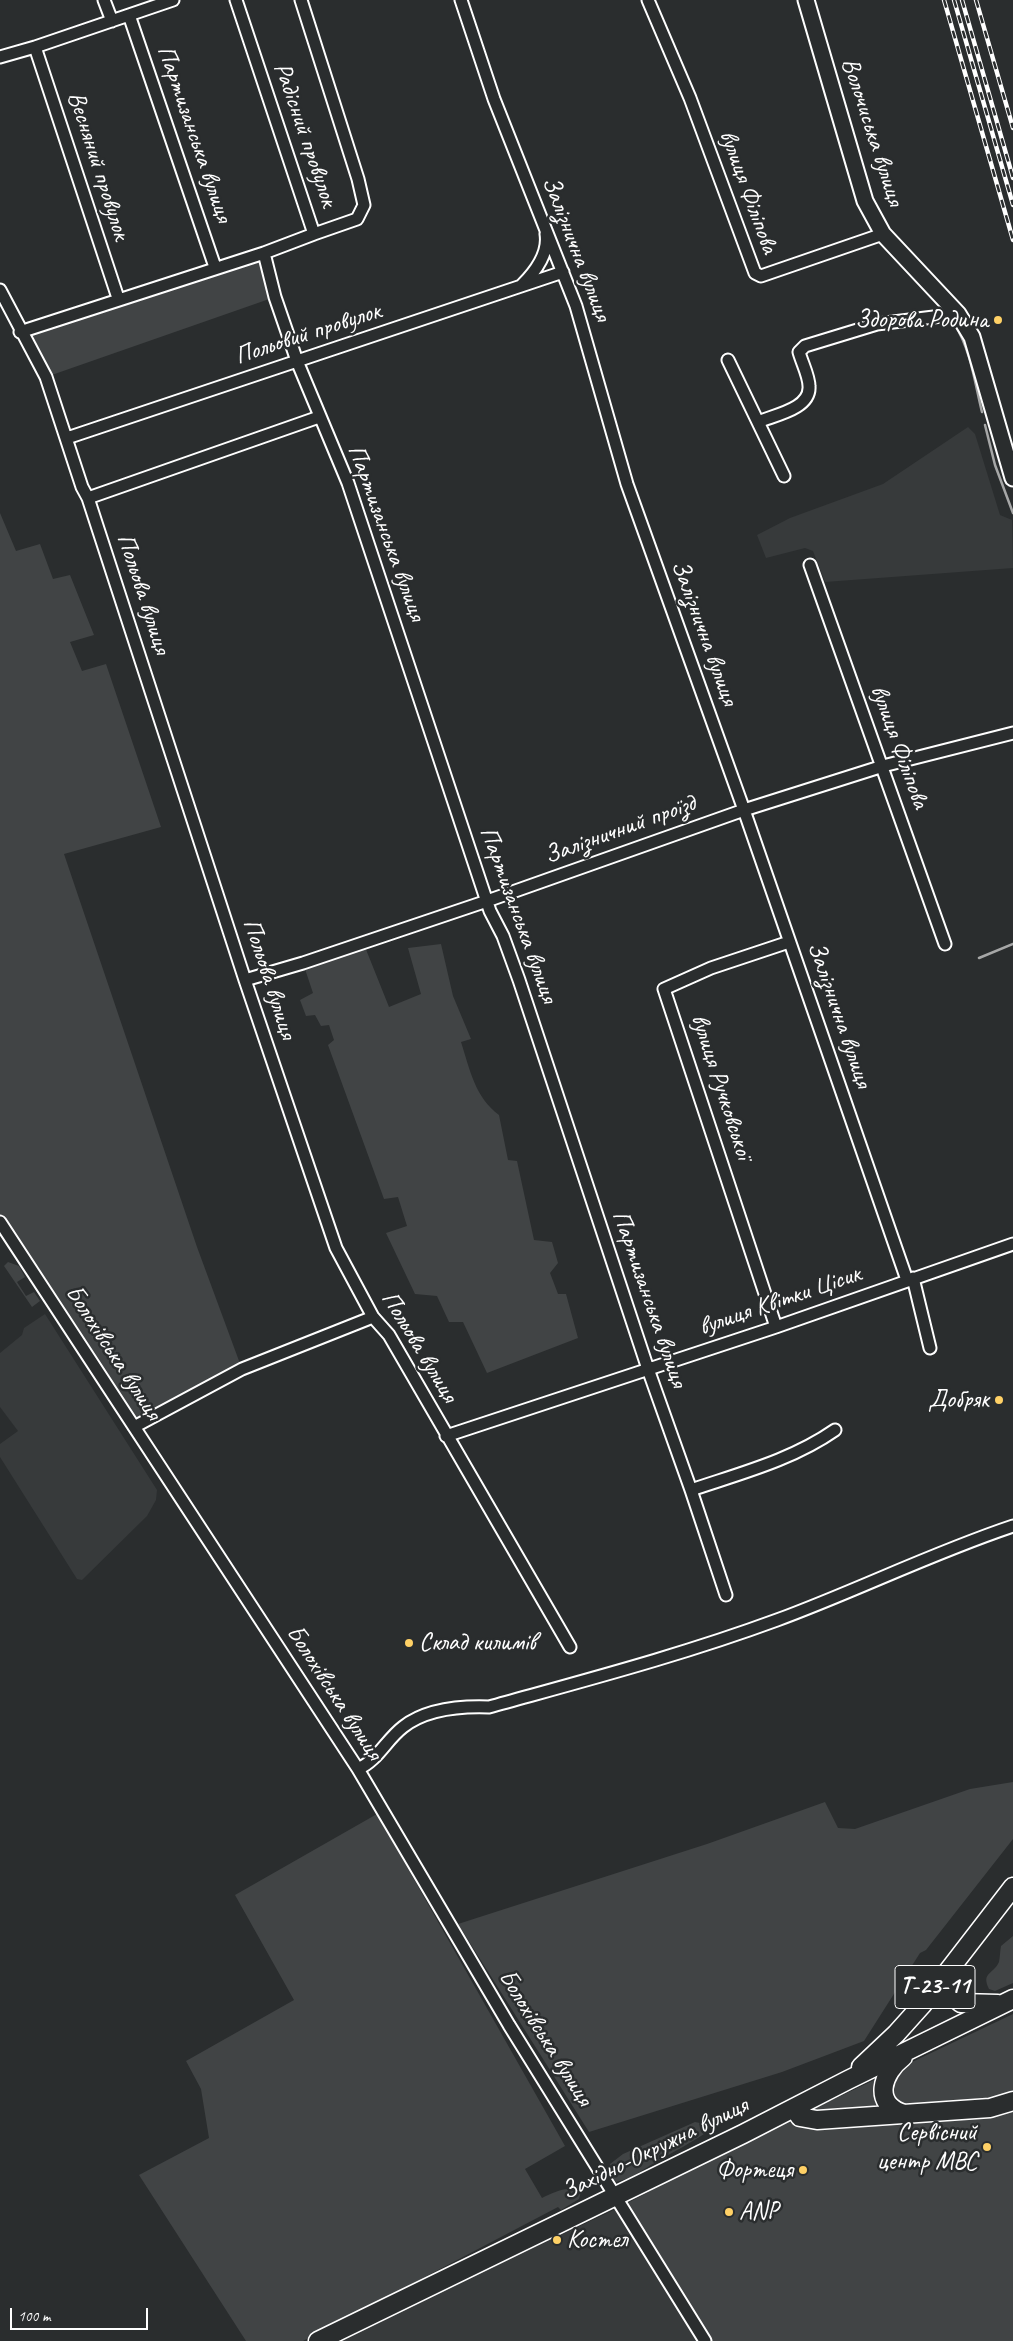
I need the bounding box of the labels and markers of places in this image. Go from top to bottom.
place label: Здорова Родина [855,305,988,335]
marker: Здорова Родина [992,314,1004,326]
place label: Добряк [928,1385,989,1415]
marker: Добряк [993,1394,1005,1406]
place label: Склад килимів [419,1628,536,1658]
marker: Склад килимів [403,1637,415,1649]
place label: Сервісний центр МВС [877,2118,977,2177]
marker: Сервісний центр МВС [981,2141,993,2153]
place label: Фортеця [716,2155,793,2185]
marker: Фортеця [797,2164,809,2176]
place label: ANP [739,2197,778,2227]
marker: ANP [723,2206,735,2218]
place label: Костел [567,2225,627,2255]
marker: Костел [551,2234,563,2246]

